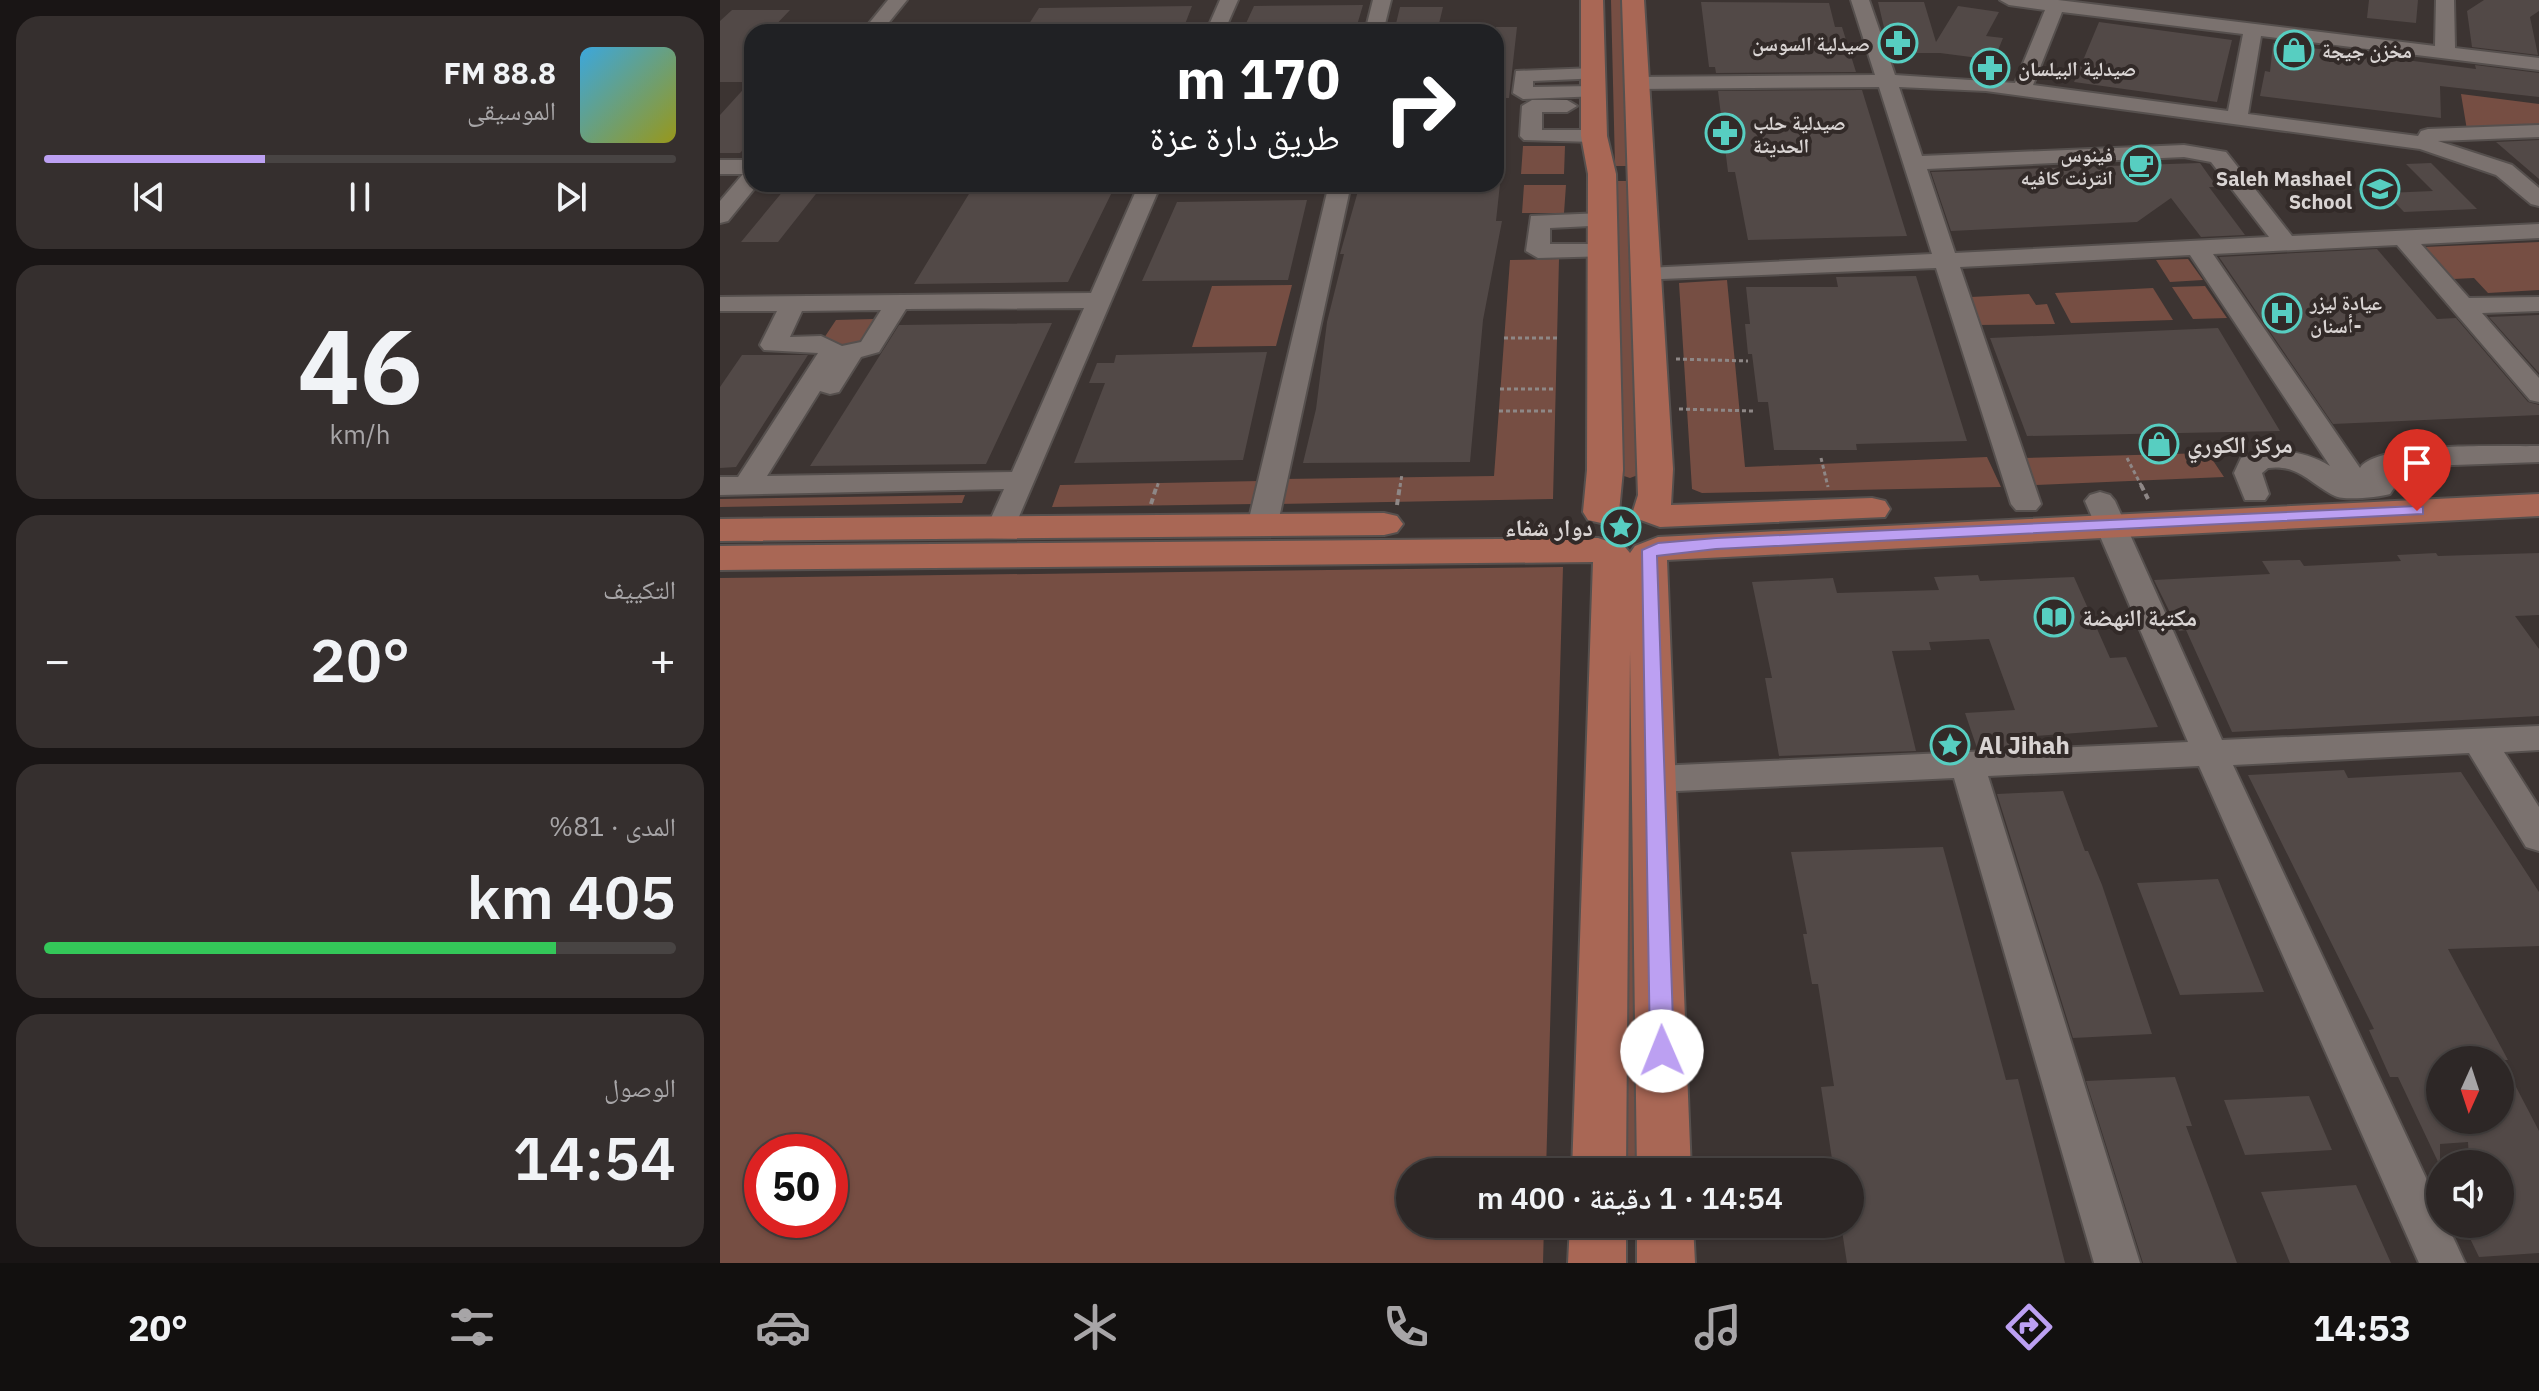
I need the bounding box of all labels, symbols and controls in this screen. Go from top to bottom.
pharmacy icon: صيدلية السوسن [1877,22,1919,64]
shop icon: مخزن جيجة [2273,29,2315,71]
place label: صيدلية السوسن [1752,30,1870,57]
place label: مخزن جيجة [2322,37,2412,64]
text: 170 m [1176,42,1340,114]
pharmacy icon: صيدلية البيلسان [1969,47,2011,89]
text: 88.8 FM [443,53,556,92]
place label: صيدلية البيلسان [2018,55,2136,82]
icon: right [1368,56,1472,160]
text: الموسيقى [467,93,556,127]
place label: صيدلية حلب الحديثة [1753,109,1846,159]
pharmacy icon: صيدلية حلب الحديثة [1704,112,1746,154]
text: طريق دارة عزة [1150,113,1340,160]
place label: فينوس انترنت كافيه [2020,141,2113,191]
cafe icon: فينوس انترنت كافيه [2120,144,2162,186]
place label: Saleh Mashael School [2216,165,2352,215]
school or university icon: Saleh Mashael School [2359,168,2401,210]
icon: previous [127,175,171,219]
icon: pause [338,175,382,219]
icon: next [549,175,593,219]
place label: عيادة ليزر أسنان- [2309,289,2382,339]
hospital icon: عيادة ليزر أسنان- [2261,292,2303,334]
text: 46 [298,297,422,433]
text: km/h [329,417,391,451]
shop icon: مركز الكوري [2138,423,2180,465]
place label: مركز الكوري [2187,428,2293,464]
pin [2383,429,2451,511]
icon: arrive [2395,441,2439,485]
place icon: دوار شفاء [1600,506,1642,548]
place label: دوار شفاء [1505,511,1593,543]
text: التكييف [603,572,676,606]
library icon: مكتبة النهضة [2033,596,2075,638]
place label: مكتبة النهضة [2082,601,2197,633]
text: 20° [310,620,410,699]
text: − [44,631,70,688]
text: + [650,631,676,688]
place icon: Al Jihah [1929,724,1971,766]
place label: Al Jihah [1978,729,2070,761]
text: المدى · 81% [549,809,676,843]
text: 405 km [467,857,676,936]
position arrow [1620,1009,1704,1093]
north arrow [2426,1046,2514,1134]
map controls [2426,1046,2514,1238]
text: الوصول [604,1070,676,1104]
text: 14:54 [513,1118,676,1197]
speed limit sign: 50 [744,1134,848,1238]
button: sound [2426,1150,2514,1238]
text: 14:54 · 1 دقيقة · 400 m [1477,1178,1783,1217]
icon: filters [444,1299,500,1355]
icon: car [755,1299,811,1355]
icon: climate [1067,1299,1123,1355]
icon: phone [1378,1299,1434,1355]
icon: music [1690,1299,1746,1355]
icon: directions [2001,1299,2057,1355]
text: 20° [128,1304,188,1351]
text: 14:53 [2313,1304,2411,1351]

